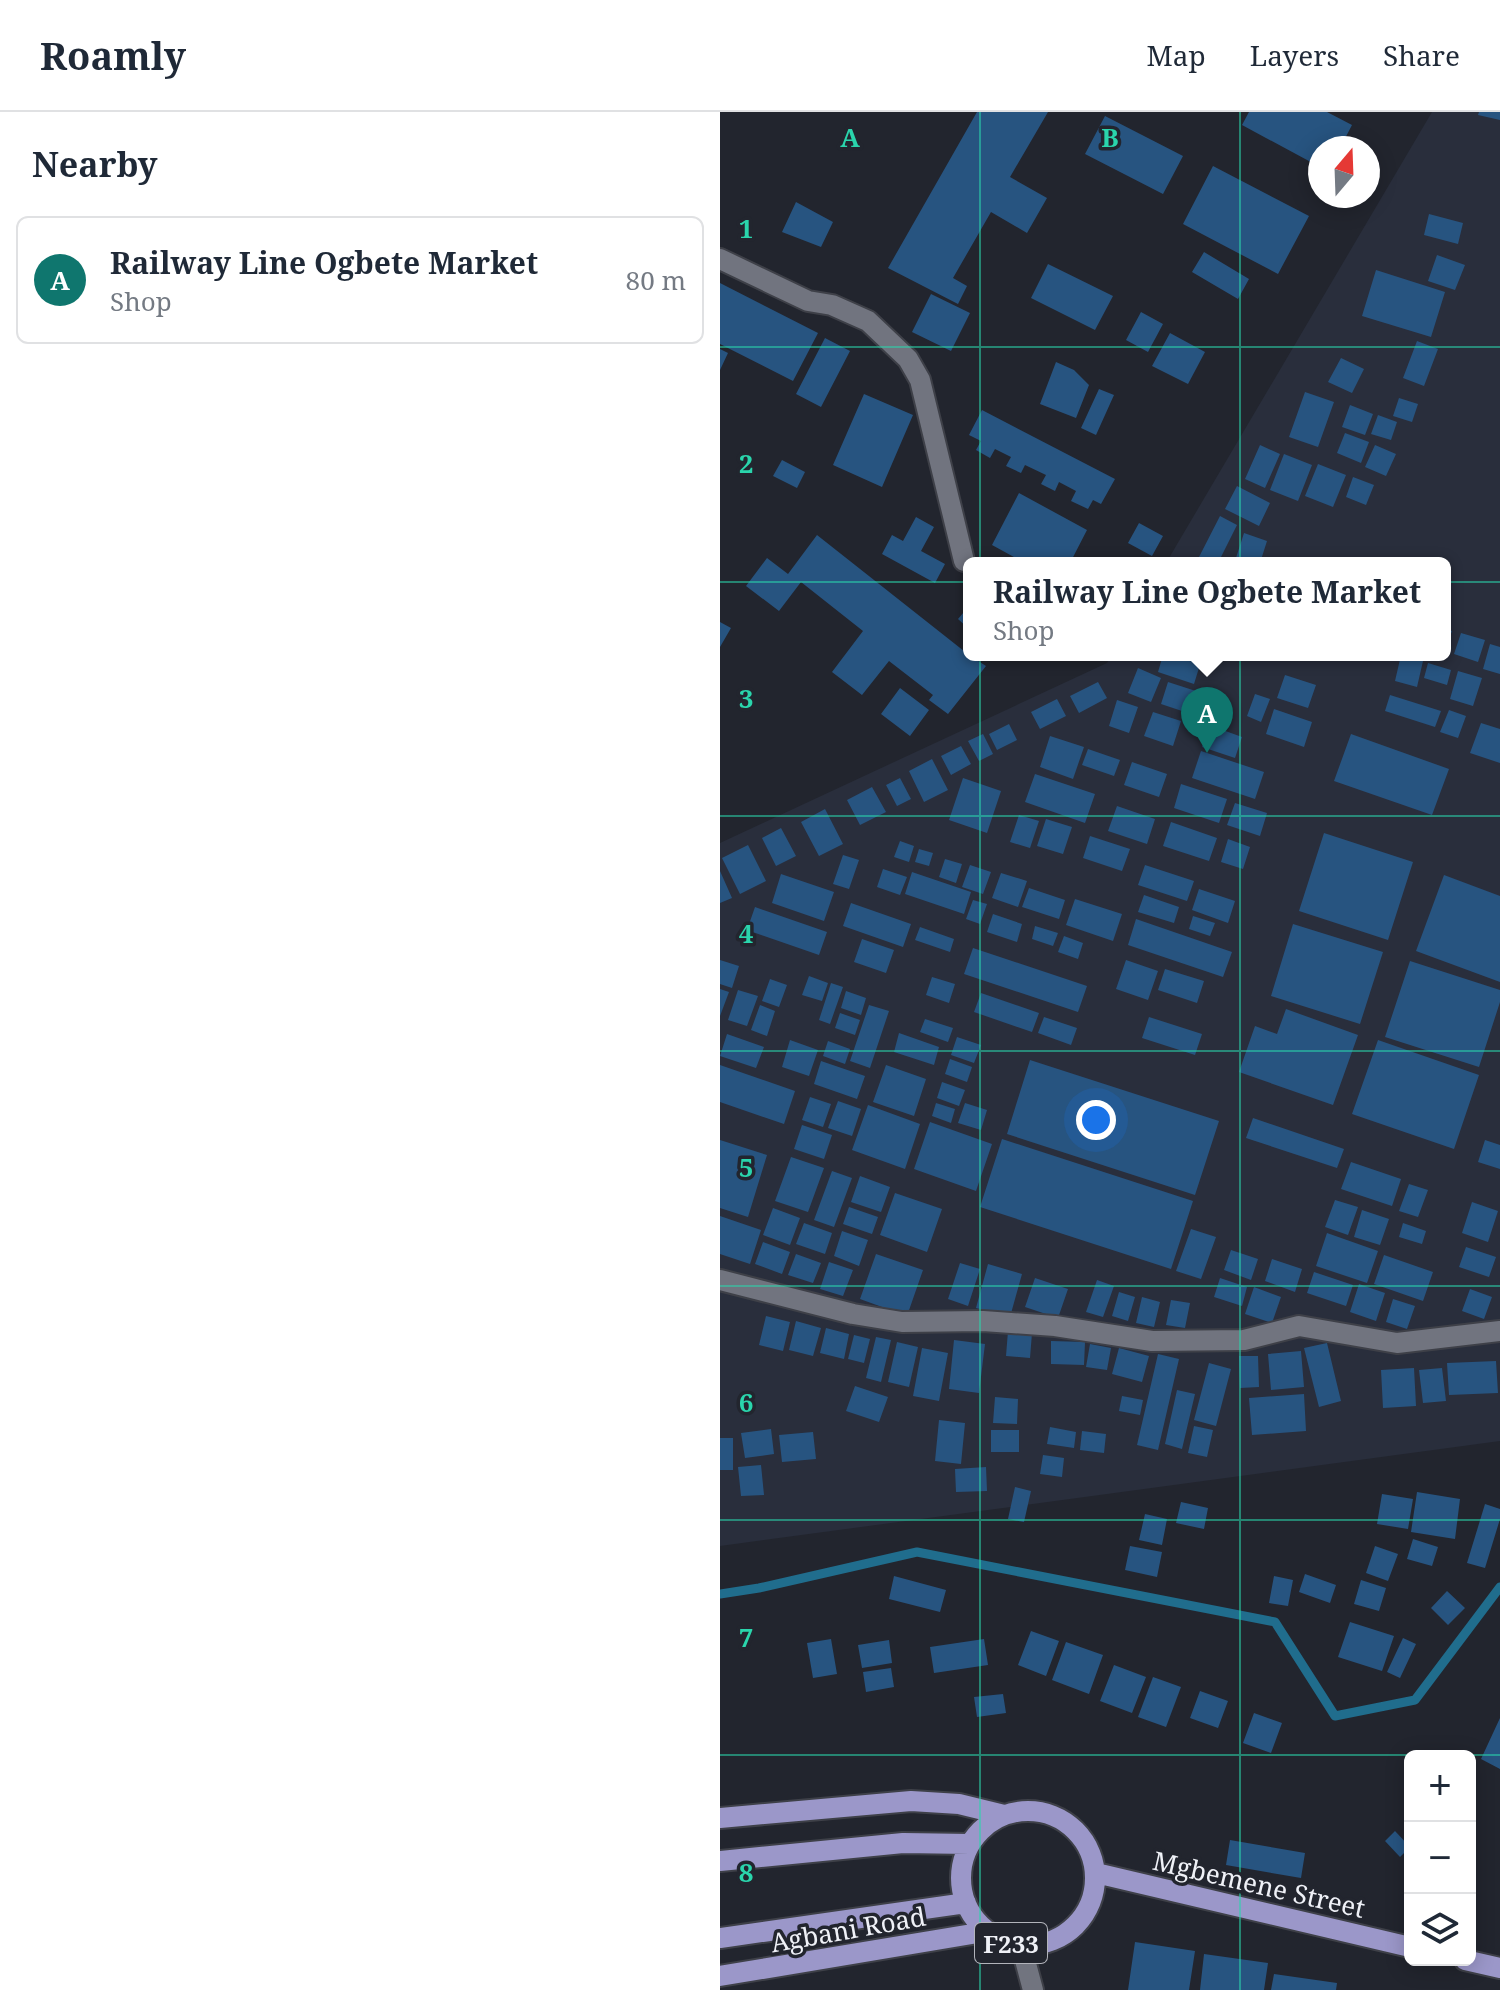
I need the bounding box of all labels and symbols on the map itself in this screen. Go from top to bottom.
text: A [840,119,860,155]
text: B [1101,119,1119,155]
north arrow [1308,136,1380,208]
text: 1 [739,210,753,246]
text: 2 [739,445,753,481]
text: 3 [739,680,753,716]
pin: A [1181,687,1233,753]
text: 4 [739,915,754,951]
your location [1076,1100,1116,1140]
text: 5 [739,1149,753,1185]
text: 6 [739,1384,753,1420]
text: 7 [739,1619,753,1655]
street label: Mgbemene Street [1149,1842,1369,1926]
text: 8 [739,1854,753,1890]
street label: Agbani Road [768,1898,928,1960]
road number: F233 [975,1923,1047,1963]

